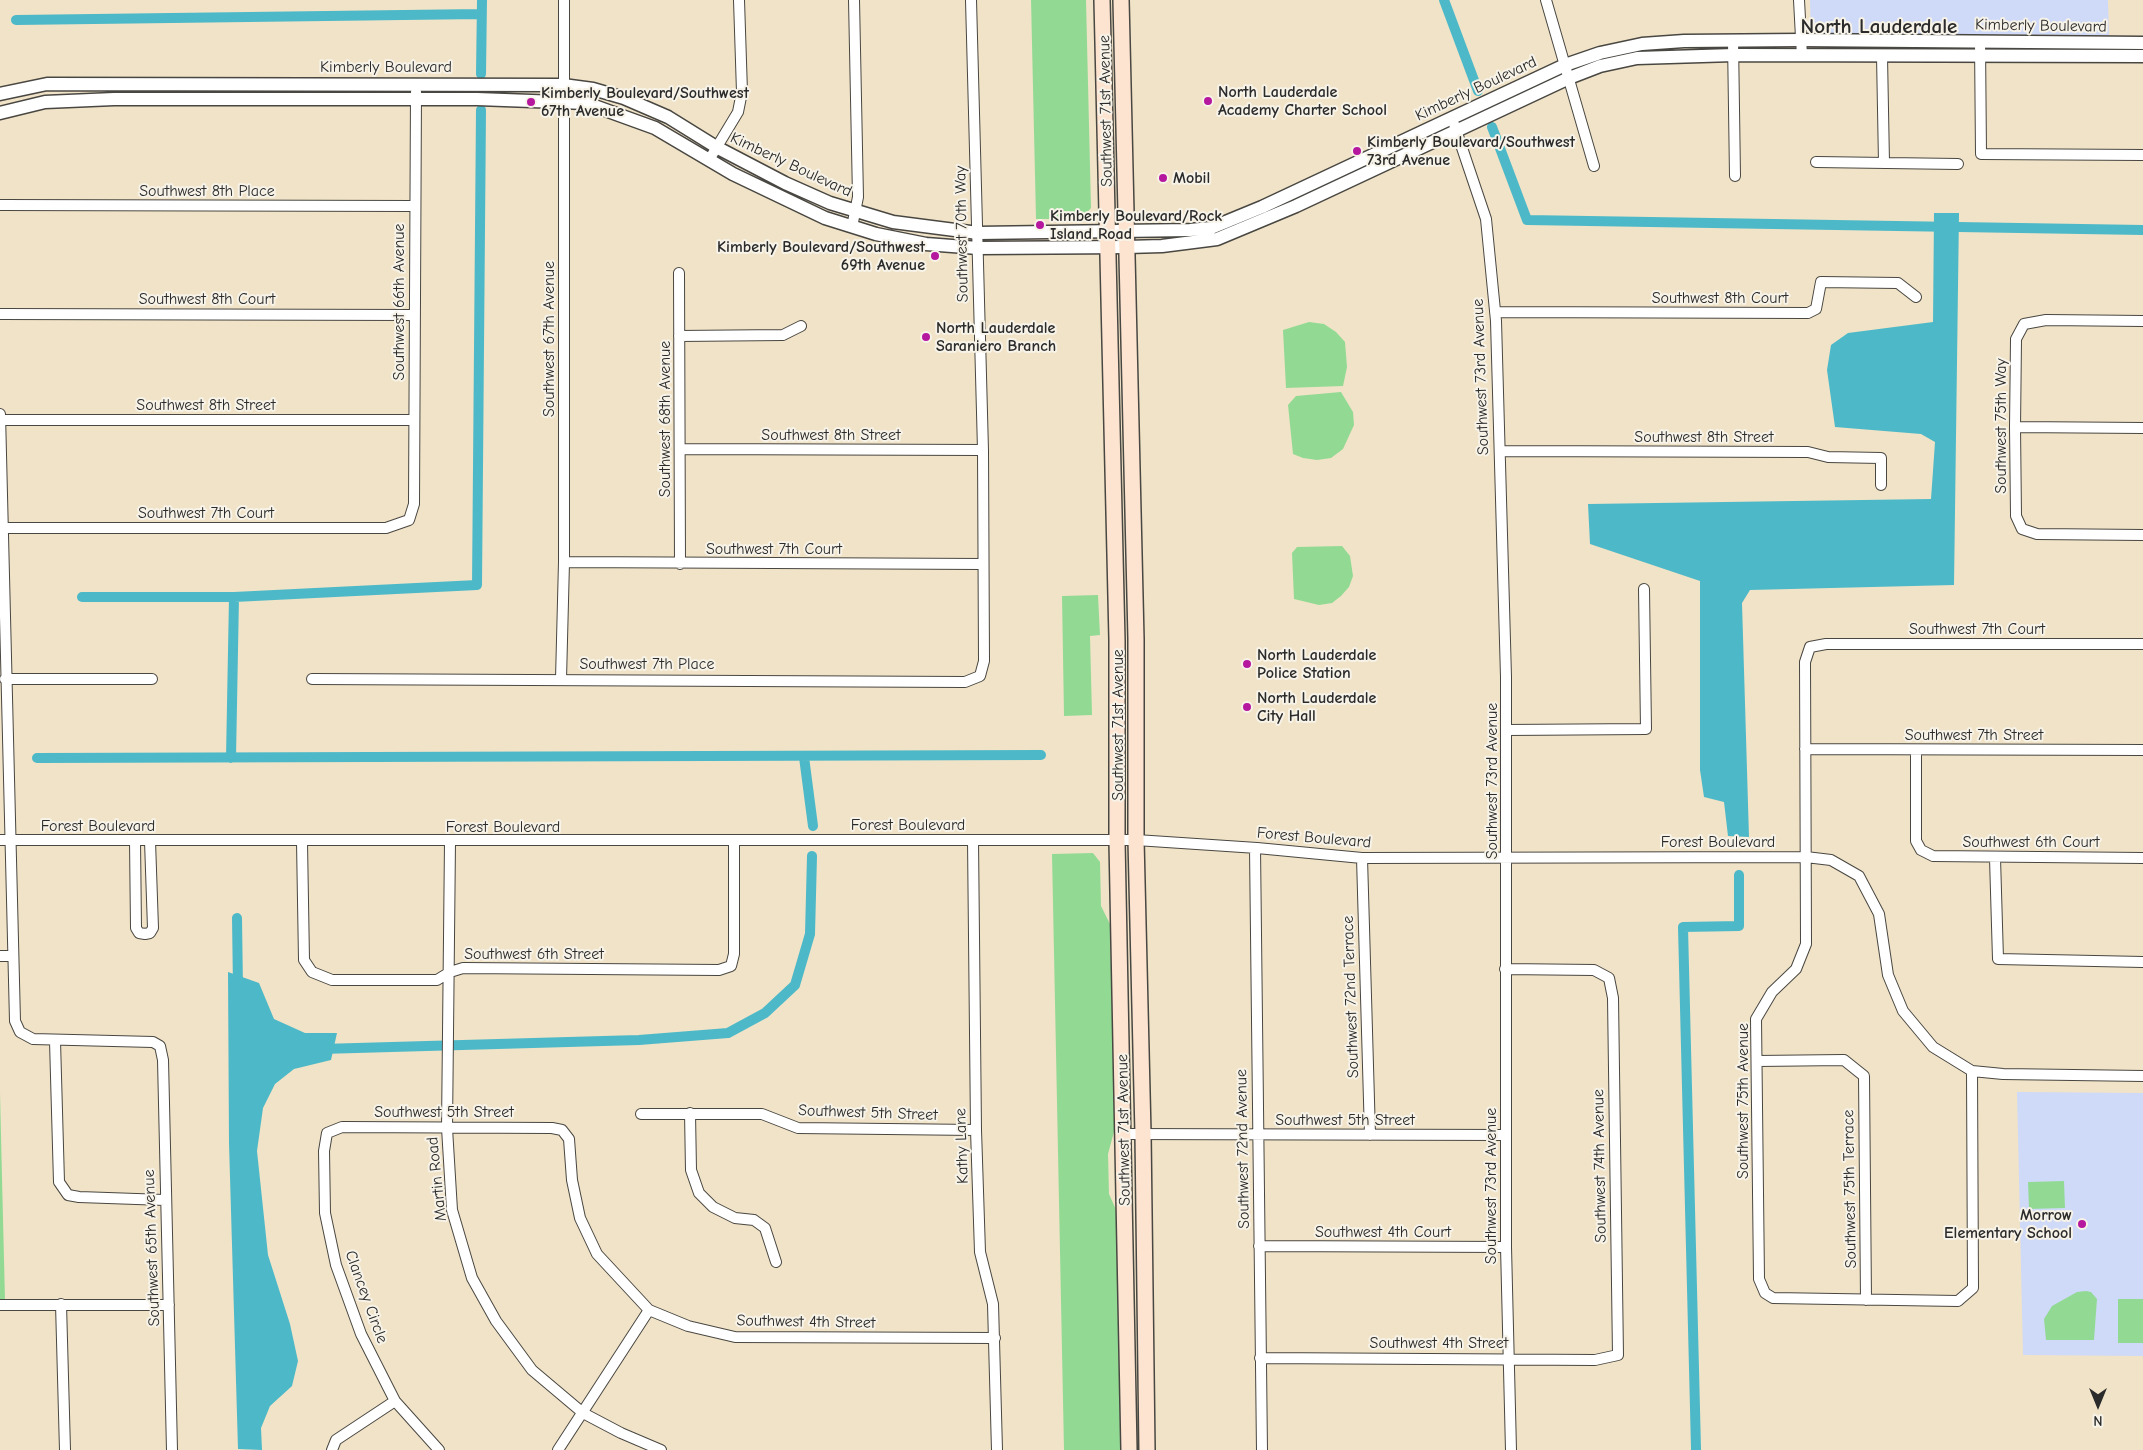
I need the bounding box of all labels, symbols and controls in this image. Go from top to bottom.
district label: North Lauderdale [1801,14,1957,40]
street label: Kimberly Boulevard [1975,15,2107,37]
street label: Southwest 71st Avenue [1095,35,1117,187]
street label: Kimberly Boulevard [1412,52,1540,126]
street label: Kimberly Boulevard [320,57,452,77]
place label: North Lauderdale Academy Charter School [1218,82,1387,120]
place label: Kimberly Boulevard/Southwest 67th Avenue [541,83,749,121]
marker: North Lauderdale Academy Charter School [1202,95,1214,107]
marker: Kimberly Boulevard/Southwest 67th Avenue [525,96,537,108]
street label: Kimberly Boulevard [727,128,855,202]
place label: Kimberly Boulevard/Southwest 73rd Avenue [1367,132,1575,170]
marker: Kimberly Boulevard/Southwest 73rd Avenue [1351,145,1363,157]
street label: Southwest 70th Way [951,166,973,302]
place label: Mobil [1173,168,1210,188]
marker: Mobil [1157,172,1169,184]
street label: Southwest 8th Place [139,181,275,201]
place label: Kimberly Boulevard/Rock Island Road [1050,206,1222,244]
marker: Kimberly Boulevard/Rock Island Road [1034,219,1046,231]
street label: Southwest 66th Avenue [389,223,409,381]
place label: Kimberly Boulevard/Southwest 69th Avenue [717,237,925,275]
marker: Kimberly Boulevard/Southwest 69th Avenue [929,250,941,262]
street label: Southwest 67th Avenue [539,261,559,417]
street label: Southwest 8th Court [1652,288,1788,308]
street label: Southwest 8th Court [139,289,275,309]
street label: Southwest 73rd Avenue [1469,298,1493,456]
place label: North Lauderdale Saraniero Branch [936,318,1056,356]
marker: North Lauderdale Saraniero Branch [920,331,932,343]
street label: Southwest 68th Avenue [655,341,675,497]
street label: Southwest 75th Way [1991,358,2011,494]
street label: Southwest 8th Street [136,395,276,415]
street label: Southwest 8th Street [761,425,901,445]
street label: Southwest 8th Street [1634,427,1774,447]
street label: Southwest 7th Court [138,503,274,523]
street label: Southwest 7th Court [706,539,842,559]
street label: Southwest 7th Court [1909,619,2045,639]
place label: North Lauderdale Police Station [1257,645,1376,683]
street label: Southwest 71st Avenue [1108,649,1128,801]
street label: Southwest 7th Place [579,654,715,674]
marker: North Lauderdale Police Station [1241,658,1253,670]
place label: North Lauderdale City Hall [1257,688,1376,726]
marker: North Lauderdale City Hall [1241,701,1253,713]
street label: Southwest 73rd Avenue [1482,703,1502,859]
street label: Southwest 7th Street [1905,725,2043,745]
street label: Forest Boulevard [851,815,965,835]
street label: Forest Boulevard [41,816,155,836]
street label: Forest Boulevard [446,817,560,837]
street label: Forest Boulevard [1256,823,1372,853]
street label: Forest Boulevard [1661,832,1775,852]
street label: Southwest 6th Court [1962,832,2100,852]
street label: Southwest 72nd Terrace [1339,915,1363,1079]
street label: Southwest 6th Street [464,944,604,964]
street label: Southwest 75th Avenue [1733,1023,1753,1179]
street label: Southwest 71st Avenue [1113,1054,1135,1206]
street label: Southwest 72nd Avenue [1232,1069,1254,1229]
street label: Southwest 74th Avenue [1589,1089,1611,1243]
street label: Southwest 5th Street [798,1101,938,1125]
street label: Southwest 5th Street [374,1102,514,1122]
street label: Kathy Lane [951,1108,973,1184]
street label: Southwest 73rd Avenue [1481,1108,1501,1264]
street label: Southwest 75th Terrace [1839,1109,1861,1269]
street label: Southwest 5th Street [1275,1110,1415,1130]
street label: Martin Road [423,1136,451,1222]
street label: Southwest 65th Avenue [140,1169,164,1327]
place label: Morrow Elementary School [1944,1205,2072,1243]
marker: Morrow Elementary School [2076,1218,2088,1230]
street label: Southwest 4th Court [1315,1222,1451,1242]
street label: Clancey Circle [340,1248,392,1346]
street label: Southwest 4th Street [736,1311,876,1333]
street label: Southwest 4th Street [1370,1333,1508,1353]
north arrow [2073,1380,2123,1430]
text: N [2093,1412,2103,1429]

